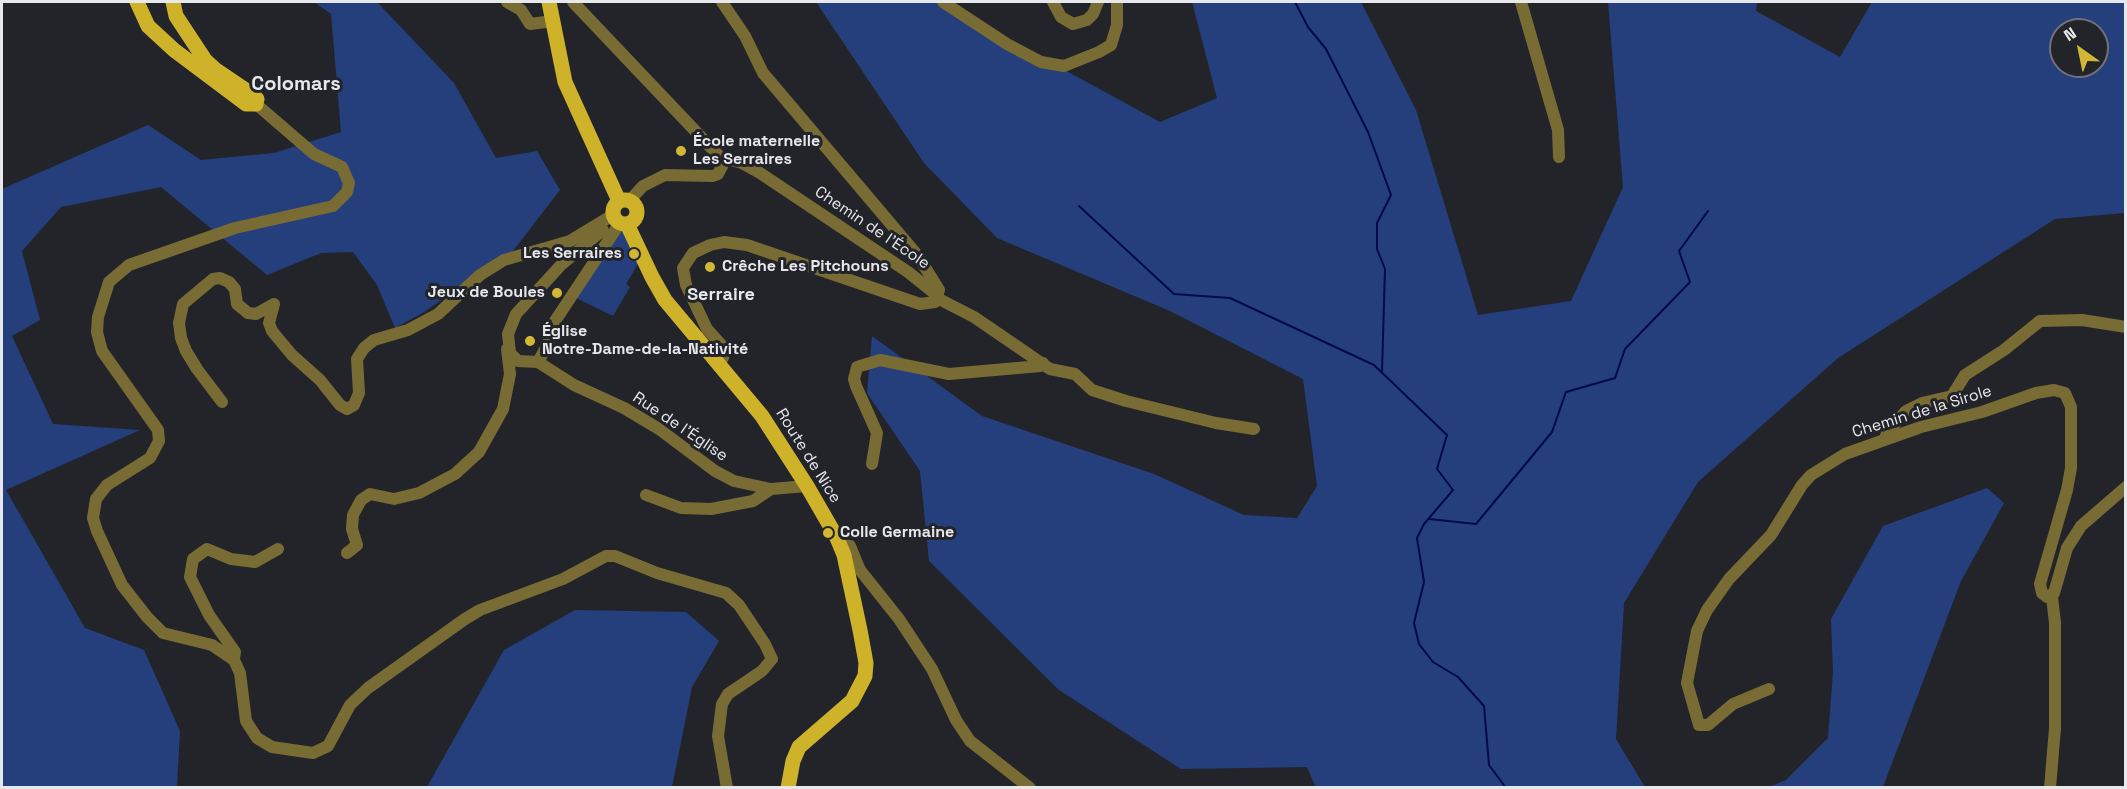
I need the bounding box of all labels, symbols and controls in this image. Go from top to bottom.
north arrow [2049,18,2109,78]
text: N [2060,22,2080,46]
district label: Colomars [251,73,341,97]
place label: École maternelle Les Serraires [693,132,820,170]
marker: École maternelle Les Serraires [674,144,688,158]
street label: Chemin de l'École [811,182,933,274]
place label: Les Serraires [523,244,622,264]
marker: Les Serraires [627,247,641,261]
place label: Crêche Les Pitchouns [722,257,889,277]
marker: Crêche Les Pitchouns [703,260,717,274]
place label: Jeux de Boules [428,283,545,303]
district label: Serraire [687,284,755,306]
marker: Jeux de Boules [550,286,564,300]
place label: Église Notre-Dame-de-la-Nativité [542,322,748,360]
marker: Église Notre-Dame-de-la-Nativité [523,334,537,348]
street label: Chemin de la Sirole [1850,382,1994,442]
street label: Rue de l'Église [629,388,731,466]
street label: Route de Nice [771,405,845,507]
place label: Colle Germaine [840,523,954,543]
marker: Colle Germaine [821,526,835,540]

